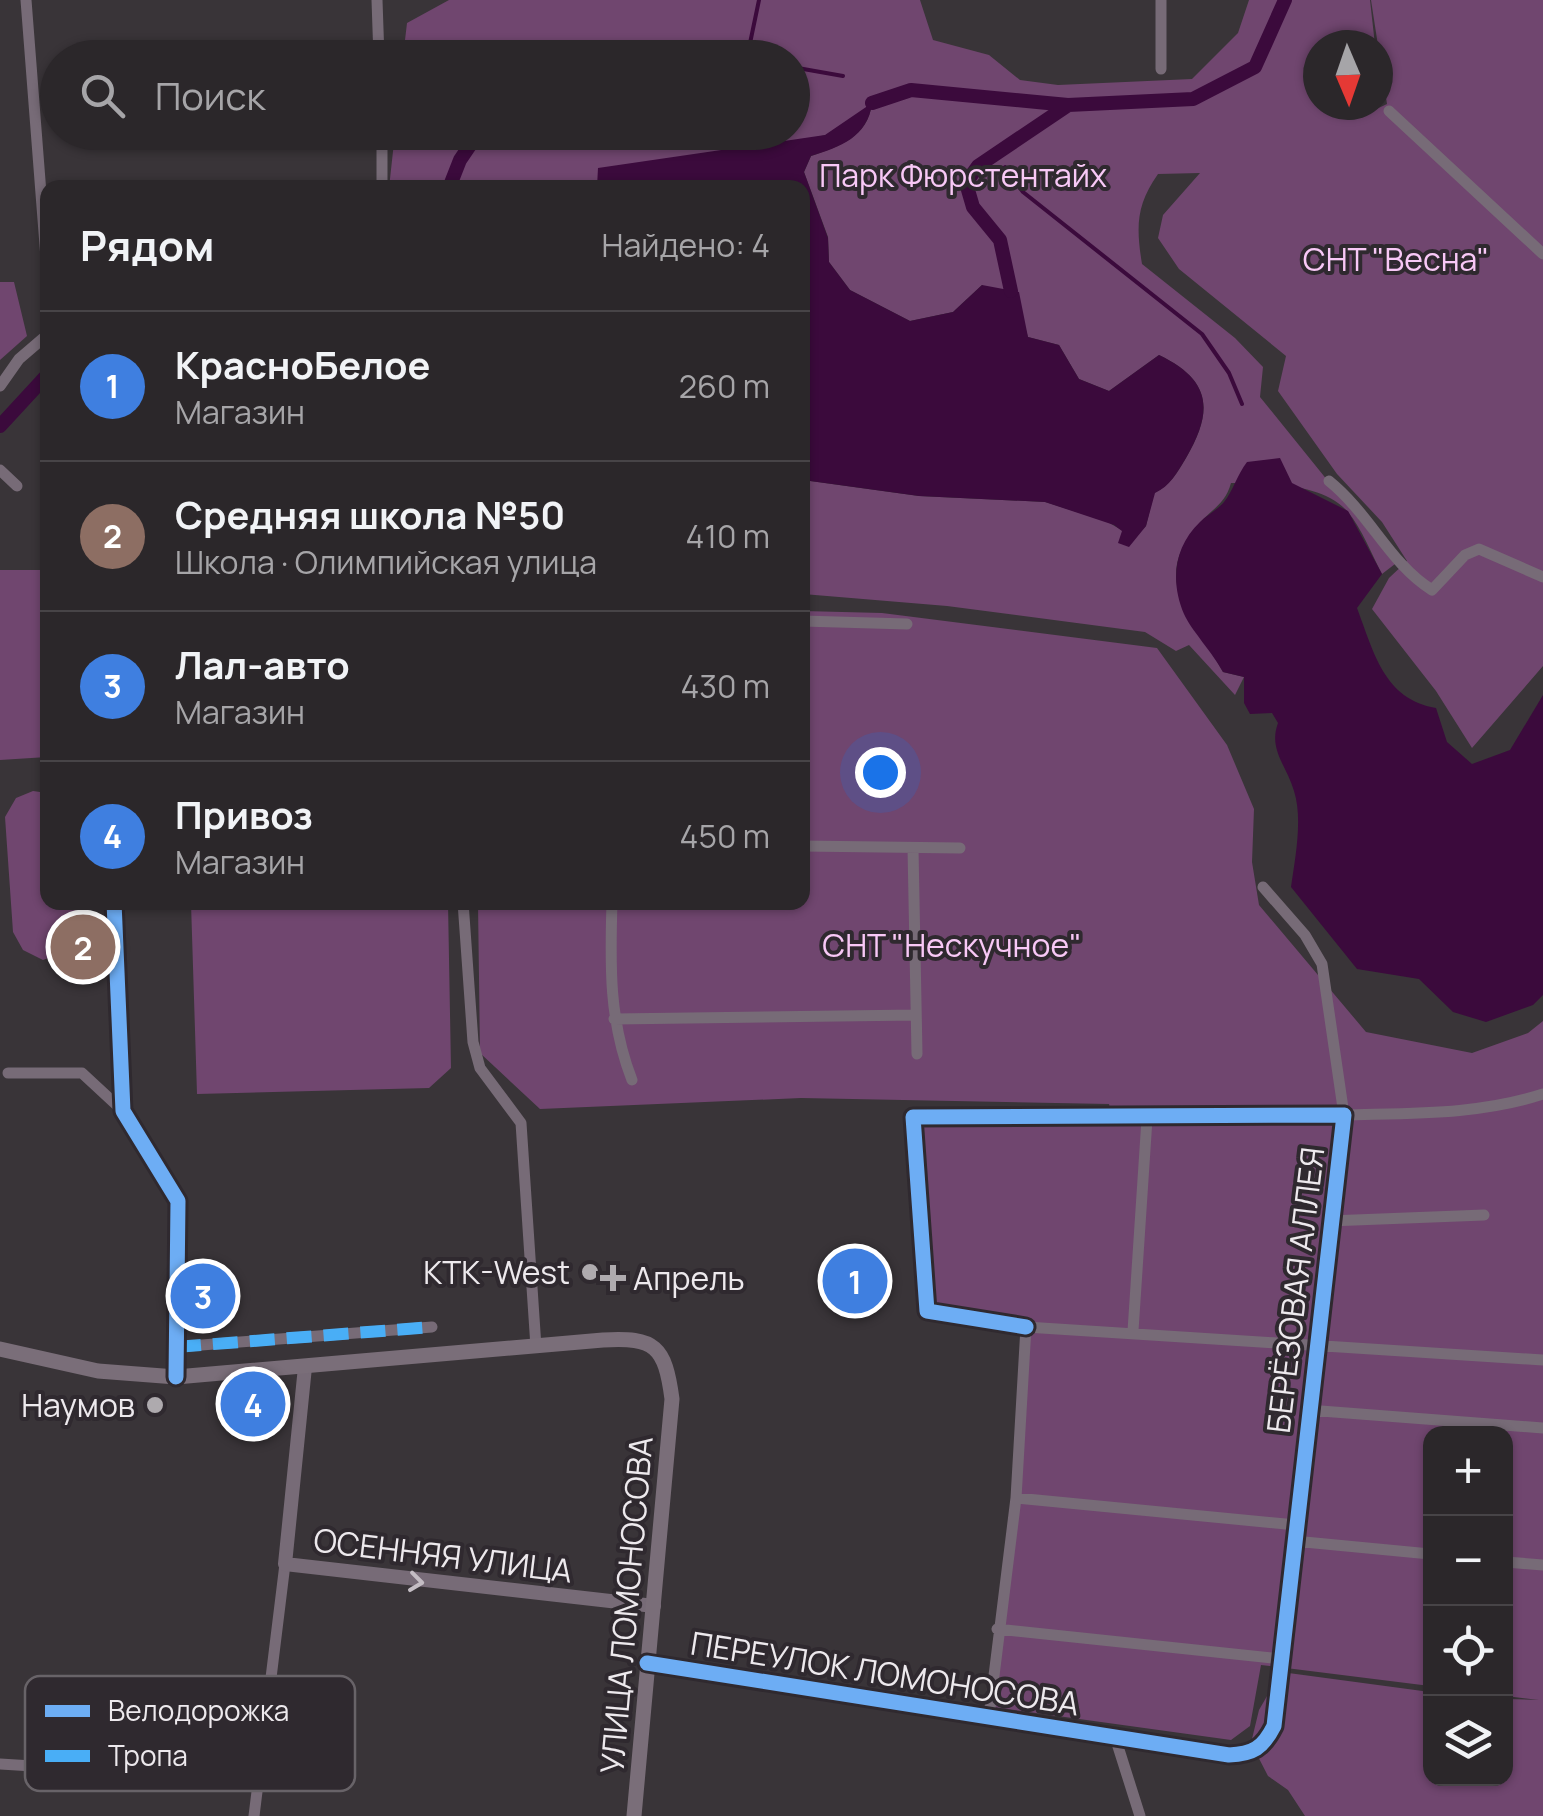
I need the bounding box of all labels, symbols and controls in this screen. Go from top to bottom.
north arrow [1303,30,1393,120]
search box [40,40,810,150]
icon: search [75,68,130,123]
text: Поиск [155,69,265,121]
park label: Парк Фюрстентайх [819,153,1107,197]
text: Рядом [80,216,214,274]
text: Найдено: 4 [602,223,770,267]
park label: СНТ "Весна" [1303,237,1489,281]
text: КрасноБелое [175,338,430,390]
text: 1 [105,364,120,408]
text: 260 m [679,364,770,408]
text: Магазин [175,390,305,434]
text: Средняя школа №50 [175,488,565,540]
text: 2 [103,514,122,558]
text: 410 m [686,514,770,558]
text: Школа · Олимпийская улица [175,540,597,584]
text: Лал-авто [175,638,350,690]
text: 3 [103,664,122,708]
text: 430 m [680,664,770,708]
text: Магазин [175,690,305,734]
your location [855,747,906,798]
text: Привоз [175,788,313,840]
text: 4 [103,814,122,858]
text: 450 m [680,814,770,858]
text: Магазин [175,840,305,884]
pin: 2 [51,910,116,984]
park label: СНТ "Нескучное" [822,923,1082,967]
street label: БЕРЁЗОВАЯ АЛЛЕЯ [1256,1145,1334,1435]
pin: 1 [822,1244,888,1318]
place label: KTK-West [423,1250,570,1294]
place label: Апрель [633,1256,745,1300]
pin: 3 [170,1258,236,1334]
marker: KTK-West [579,1261,601,1283]
marker: Апрель [602,1267,624,1289]
pin: 4 [220,1366,286,1442]
place label: Наумов [21,1383,135,1427]
marker: Наумов [144,1394,166,1416]
map controls [1423,1426,1513,1786]
button: + [1423,1426,1513,1516]
street label: УЛИЦА ЛОМОНОСОВА [589,1435,663,1775]
button: − [1423,1516,1513,1606]
street label: ОСЕННЯЯ УЛИЦА [311,1517,575,1593]
one-way arrow [408,1571,424,1592]
button: locate [1423,1606,1513,1696]
street label: ПЕРЕУЛОК ЛОМОНОСОВА [688,1621,1082,1725]
legend [25,1676,355,1791]
text: Велодорожка [108,1691,289,1729]
button: layers [1423,1696,1513,1786]
text: Тропа [108,1736,188,1774]

